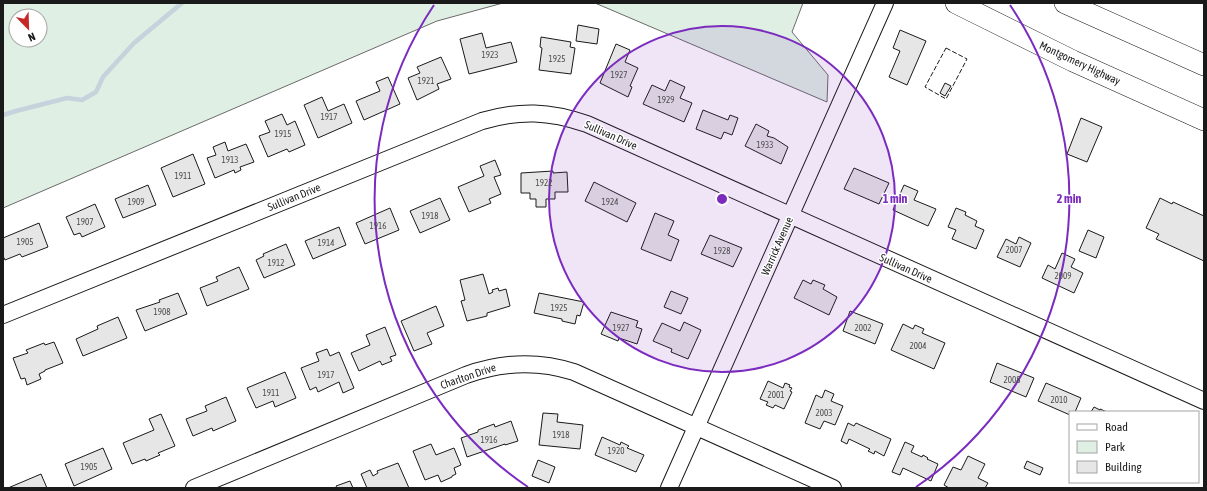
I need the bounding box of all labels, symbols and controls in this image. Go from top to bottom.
north arrow [8,8,48,48]
text: N [27,30,37,44]
street label: Montgomery Highway [1038,39,1123,87]
house number: 1923 [482,50,498,60]
house number: 1925 [549,54,565,64]
house number: 1927 [611,70,627,80]
house number: 1921 [418,76,434,86]
house number: 1929 [658,95,674,105]
house number: 1917 [321,112,337,122]
street label: Sullivan Drive [583,118,639,152]
house number: 1915 [275,129,291,139]
house number: 1933 [757,140,773,150]
house number: 1913 [222,155,238,165]
house number: 1911 [175,171,191,181]
house number: 1922 [536,178,552,188]
street label: Sullivan Drive [266,181,322,213]
centre of rings [715,192,729,206]
text: 1 min [883,192,907,206]
text: 2 min [1057,192,1081,206]
house number: 1909 [128,197,144,207]
house number: 1924 [602,197,618,207]
house number: 1918 [422,211,438,221]
street label: Warrick Avenue [759,215,795,277]
house number: 1907 [77,217,93,227]
house number: 1916 [370,221,386,231]
house number: 1905 [17,237,33,247]
house number: 1914 [318,238,334,248]
house number: 2007 [1006,245,1022,255]
house number: 1928 [714,246,730,256]
street label: Sullivan Drive [878,251,934,285]
house number: 1912 [268,258,284,268]
house number: 2009 [1055,271,1071,281]
house number: 1925 [551,303,567,313]
house number: 1908 [154,307,170,317]
house number: 1927 [613,323,629,333]
house number: 2002 [855,323,871,333]
house number: 2004 [910,341,926,351]
street label: Charlton Drive [439,361,497,391]
house number: 1917 [318,370,334,380]
house number: 2008 [1004,375,1020,385]
house number: 1911 [263,388,279,398]
house number: 2001 [768,390,784,400]
house number: 2010 [1051,395,1067,405]
house number: 2003 [816,408,832,418]
legend [1069,411,1199,483]
text: Road [1105,420,1128,434]
house number: 1918 [553,430,569,440]
house number: 1916 [481,435,497,445]
text: Park [1105,440,1126,454]
house number: 1920 [608,446,624,456]
text: Building [1105,460,1143,474]
house number: 1905 [81,462,97,472]

